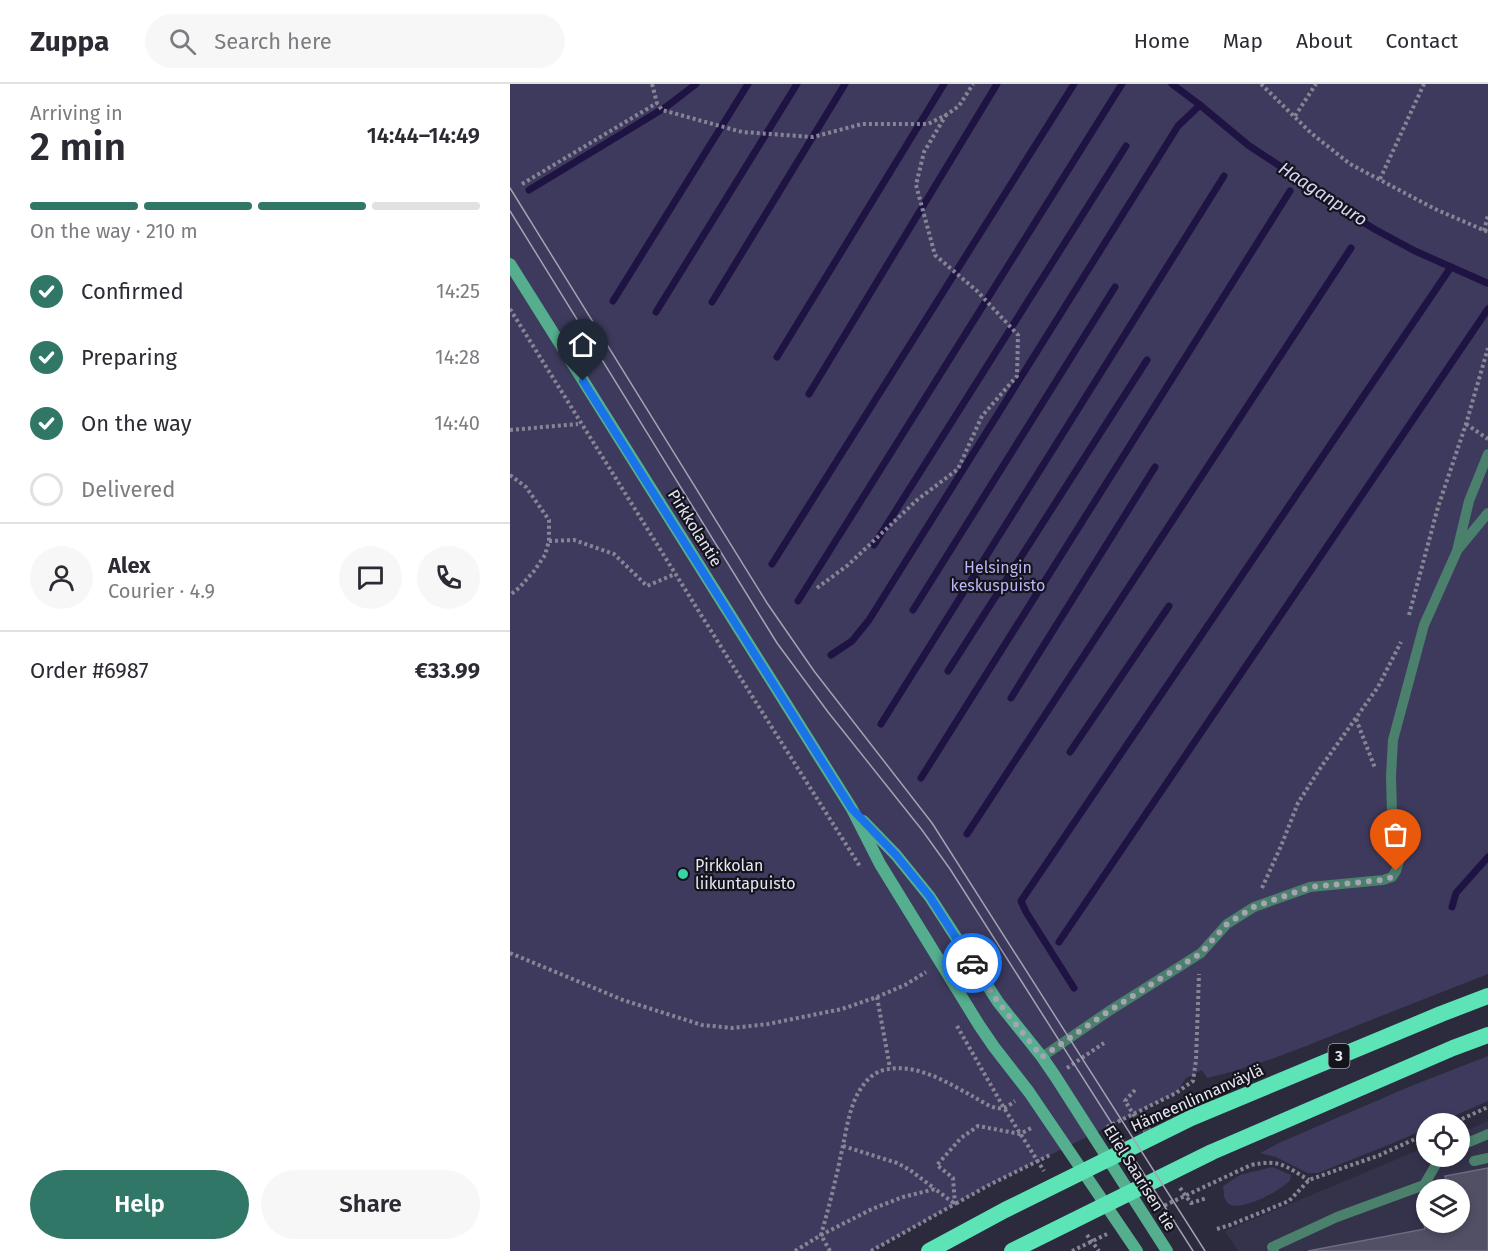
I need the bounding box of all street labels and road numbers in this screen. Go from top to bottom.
street label: Pirkkolantie [664,486,726,570]
road number: 3 [1328,1044,1350,1068]
street label: Hämeenlinnanväylä [1128,1060,1266,1136]
street label: Eliel Saarisen tie [1100,1122,1180,1234]

